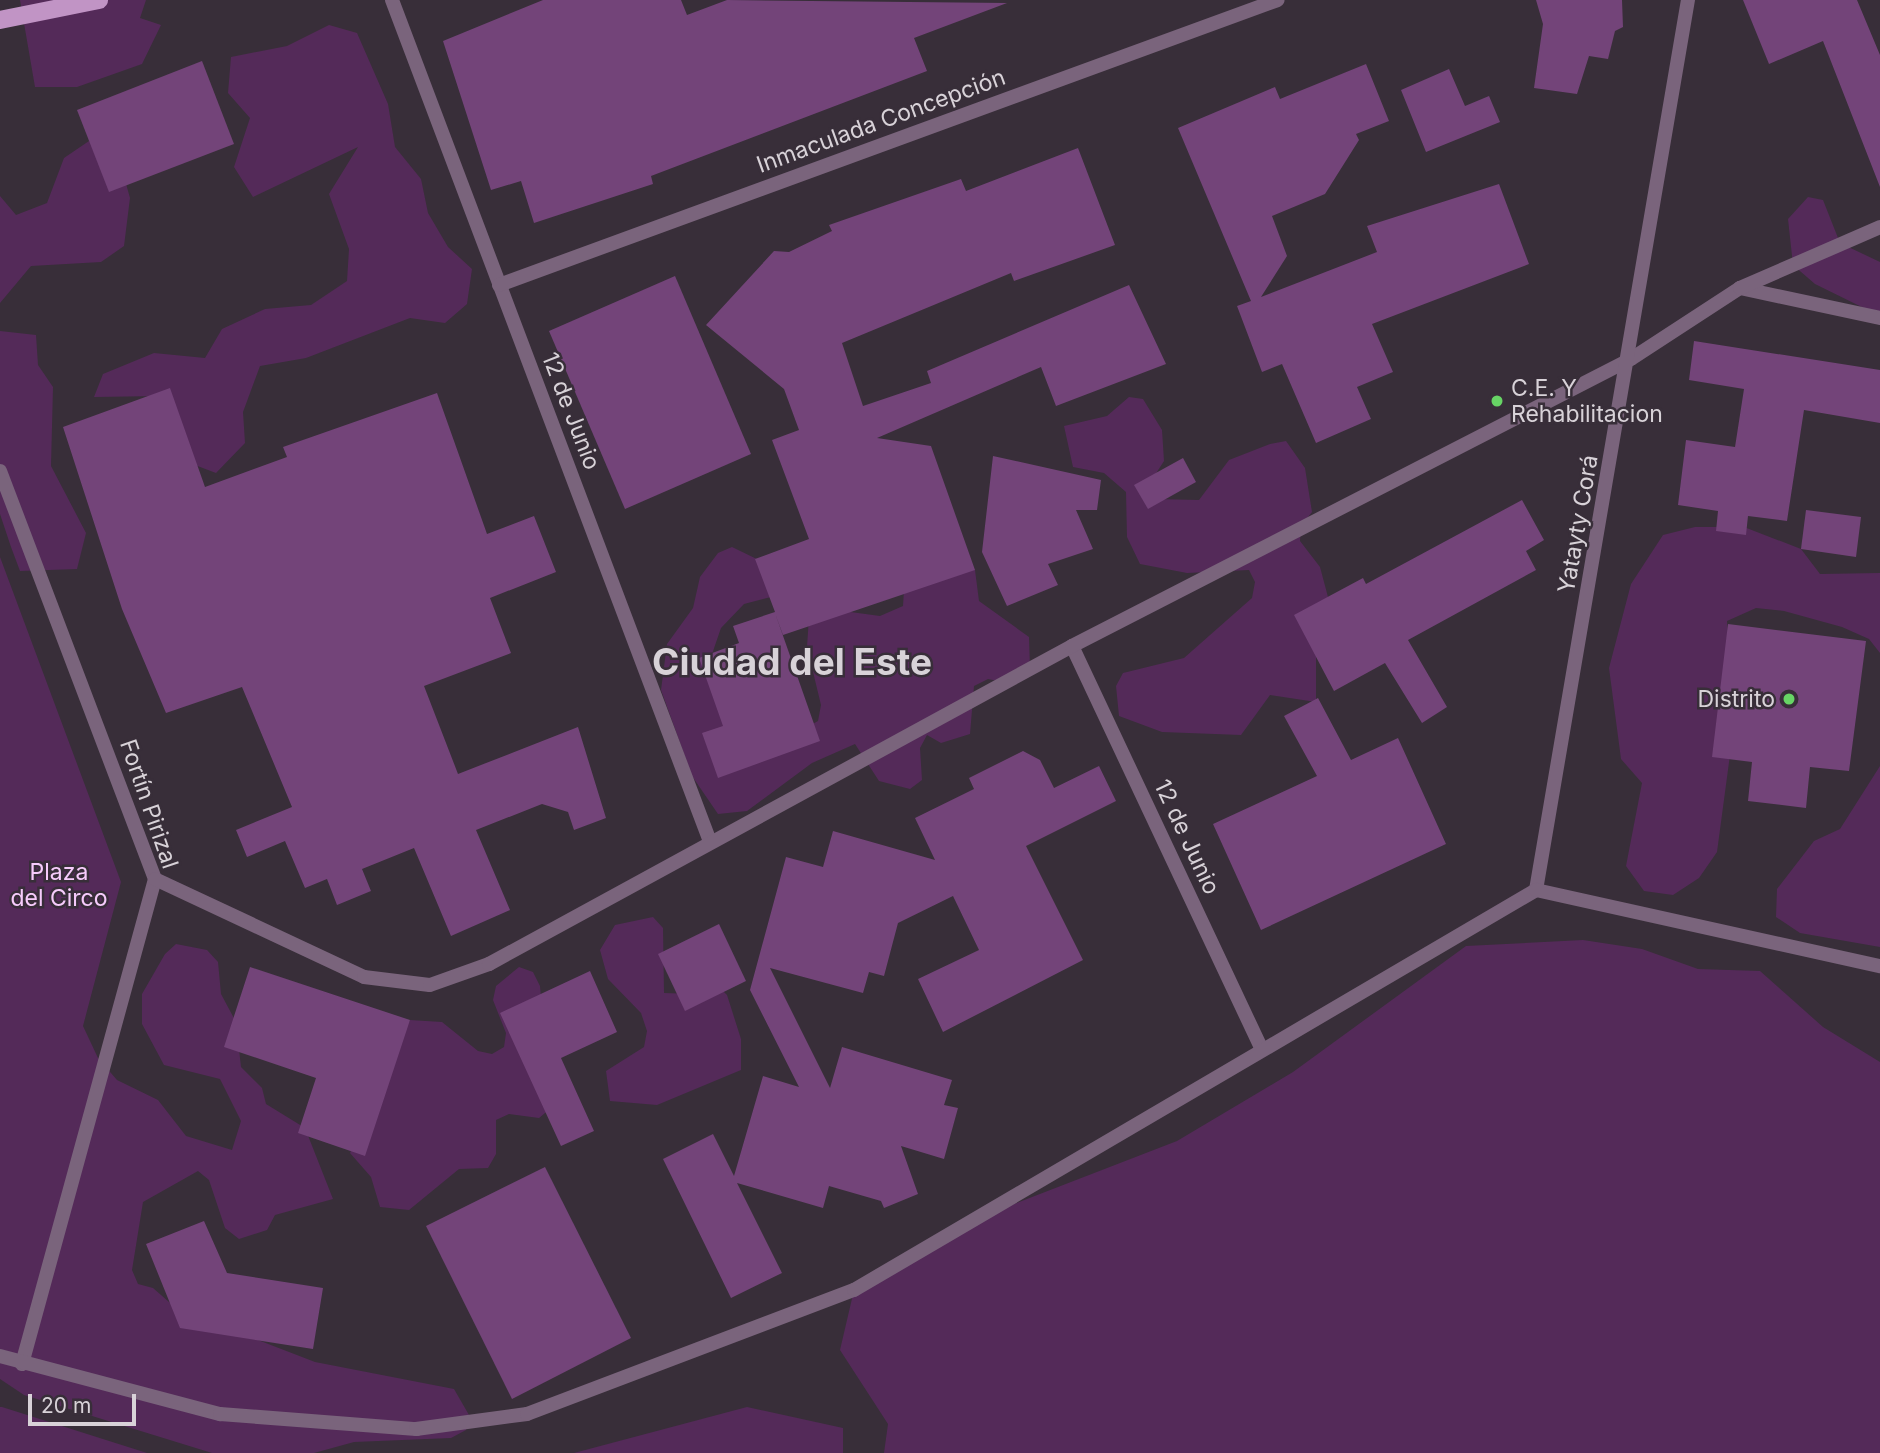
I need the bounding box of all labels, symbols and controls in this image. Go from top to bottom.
street label: Inmaculada Concepción [753,63,1009,179]
street label: 12 de Junio [536,348,606,474]
place label: C.E. Y Rehabilitacion [1511,374,1663,428]
marker: C.E. Y Rehabilitacion [1489,393,1505,409]
street label: Yatayty Corá [1552,453,1604,595]
district label: Ciudad del Este [652,640,932,684]
place label: Distrito [1697,685,1775,713]
marker: Distrito [1781,691,1797,707]
street label: Fortín Pirizal [114,736,184,872]
street label: 12 de Junio [1148,775,1226,899]
park label: Plaza del Circo [10,858,108,912]
scale bar [32,1380,140,1424]
text: 20 m [41,1393,91,1418]

